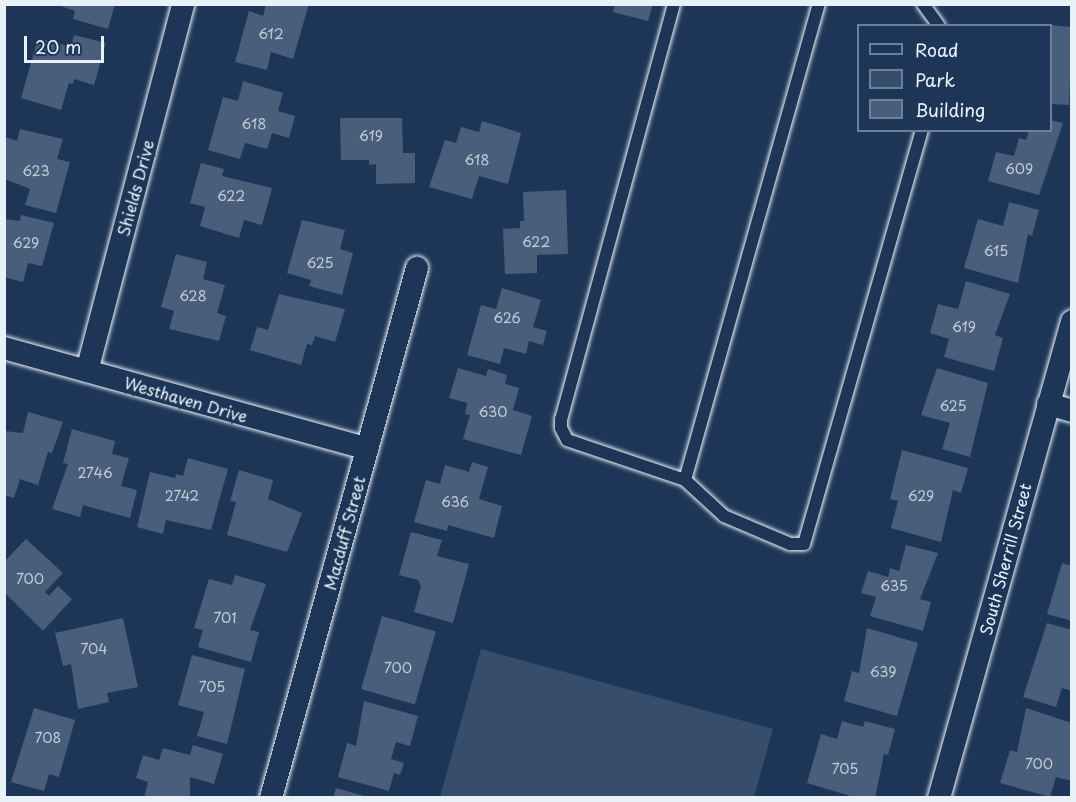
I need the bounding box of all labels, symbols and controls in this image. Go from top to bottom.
scale bar [27,24,106,62]
legend [857,24,1052,132]
house number: 612 [258,26,284,42]
text: 20 m [35,33,81,60]
text: Road [915,36,959,63]
text: Park [915,66,955,93]
text: Building [915,96,985,123]
house number: 618 [242,116,266,132]
house number: 619 [359,128,383,144]
street label: Shields Drive [113,137,157,239]
house number: 618 [465,152,489,168]
house number: 609 [1005,161,1033,177]
house number: 623 [22,163,50,179]
house number: 622 [217,188,245,204]
house number: 622 [522,234,550,250]
house number: 629 [13,235,39,251]
house number: 615 [984,243,1008,259]
house number: 625 [306,255,334,271]
house number: 628 [179,288,207,304]
house number: 626 [493,310,521,326]
house number: 619 [952,319,976,335]
street label: Westhaven Drive [122,372,250,426]
house number: 625 [939,398,967,414]
house number: 630 [478,404,508,420]
house number: 2746 [77,465,113,481]
street label: Macduff Street [320,474,368,592]
street label: South Sherrill Street [975,480,1035,638]
house number: 2742 [165,488,199,504]
house number: 629 [908,488,934,504]
house number: 636 [441,494,469,510]
house number: 700 [16,571,44,587]
house number: 635 [880,578,908,594]
house number: 701 [213,610,237,626]
house number: 704 [80,641,108,657]
house number: 700 [384,660,412,676]
house number: 639 [870,664,896,680]
house number: 705 [199,679,225,695]
house number: 708 [35,730,61,746]
house number: 700 [1025,756,1053,772]
house number: 705 [832,761,858,777]

